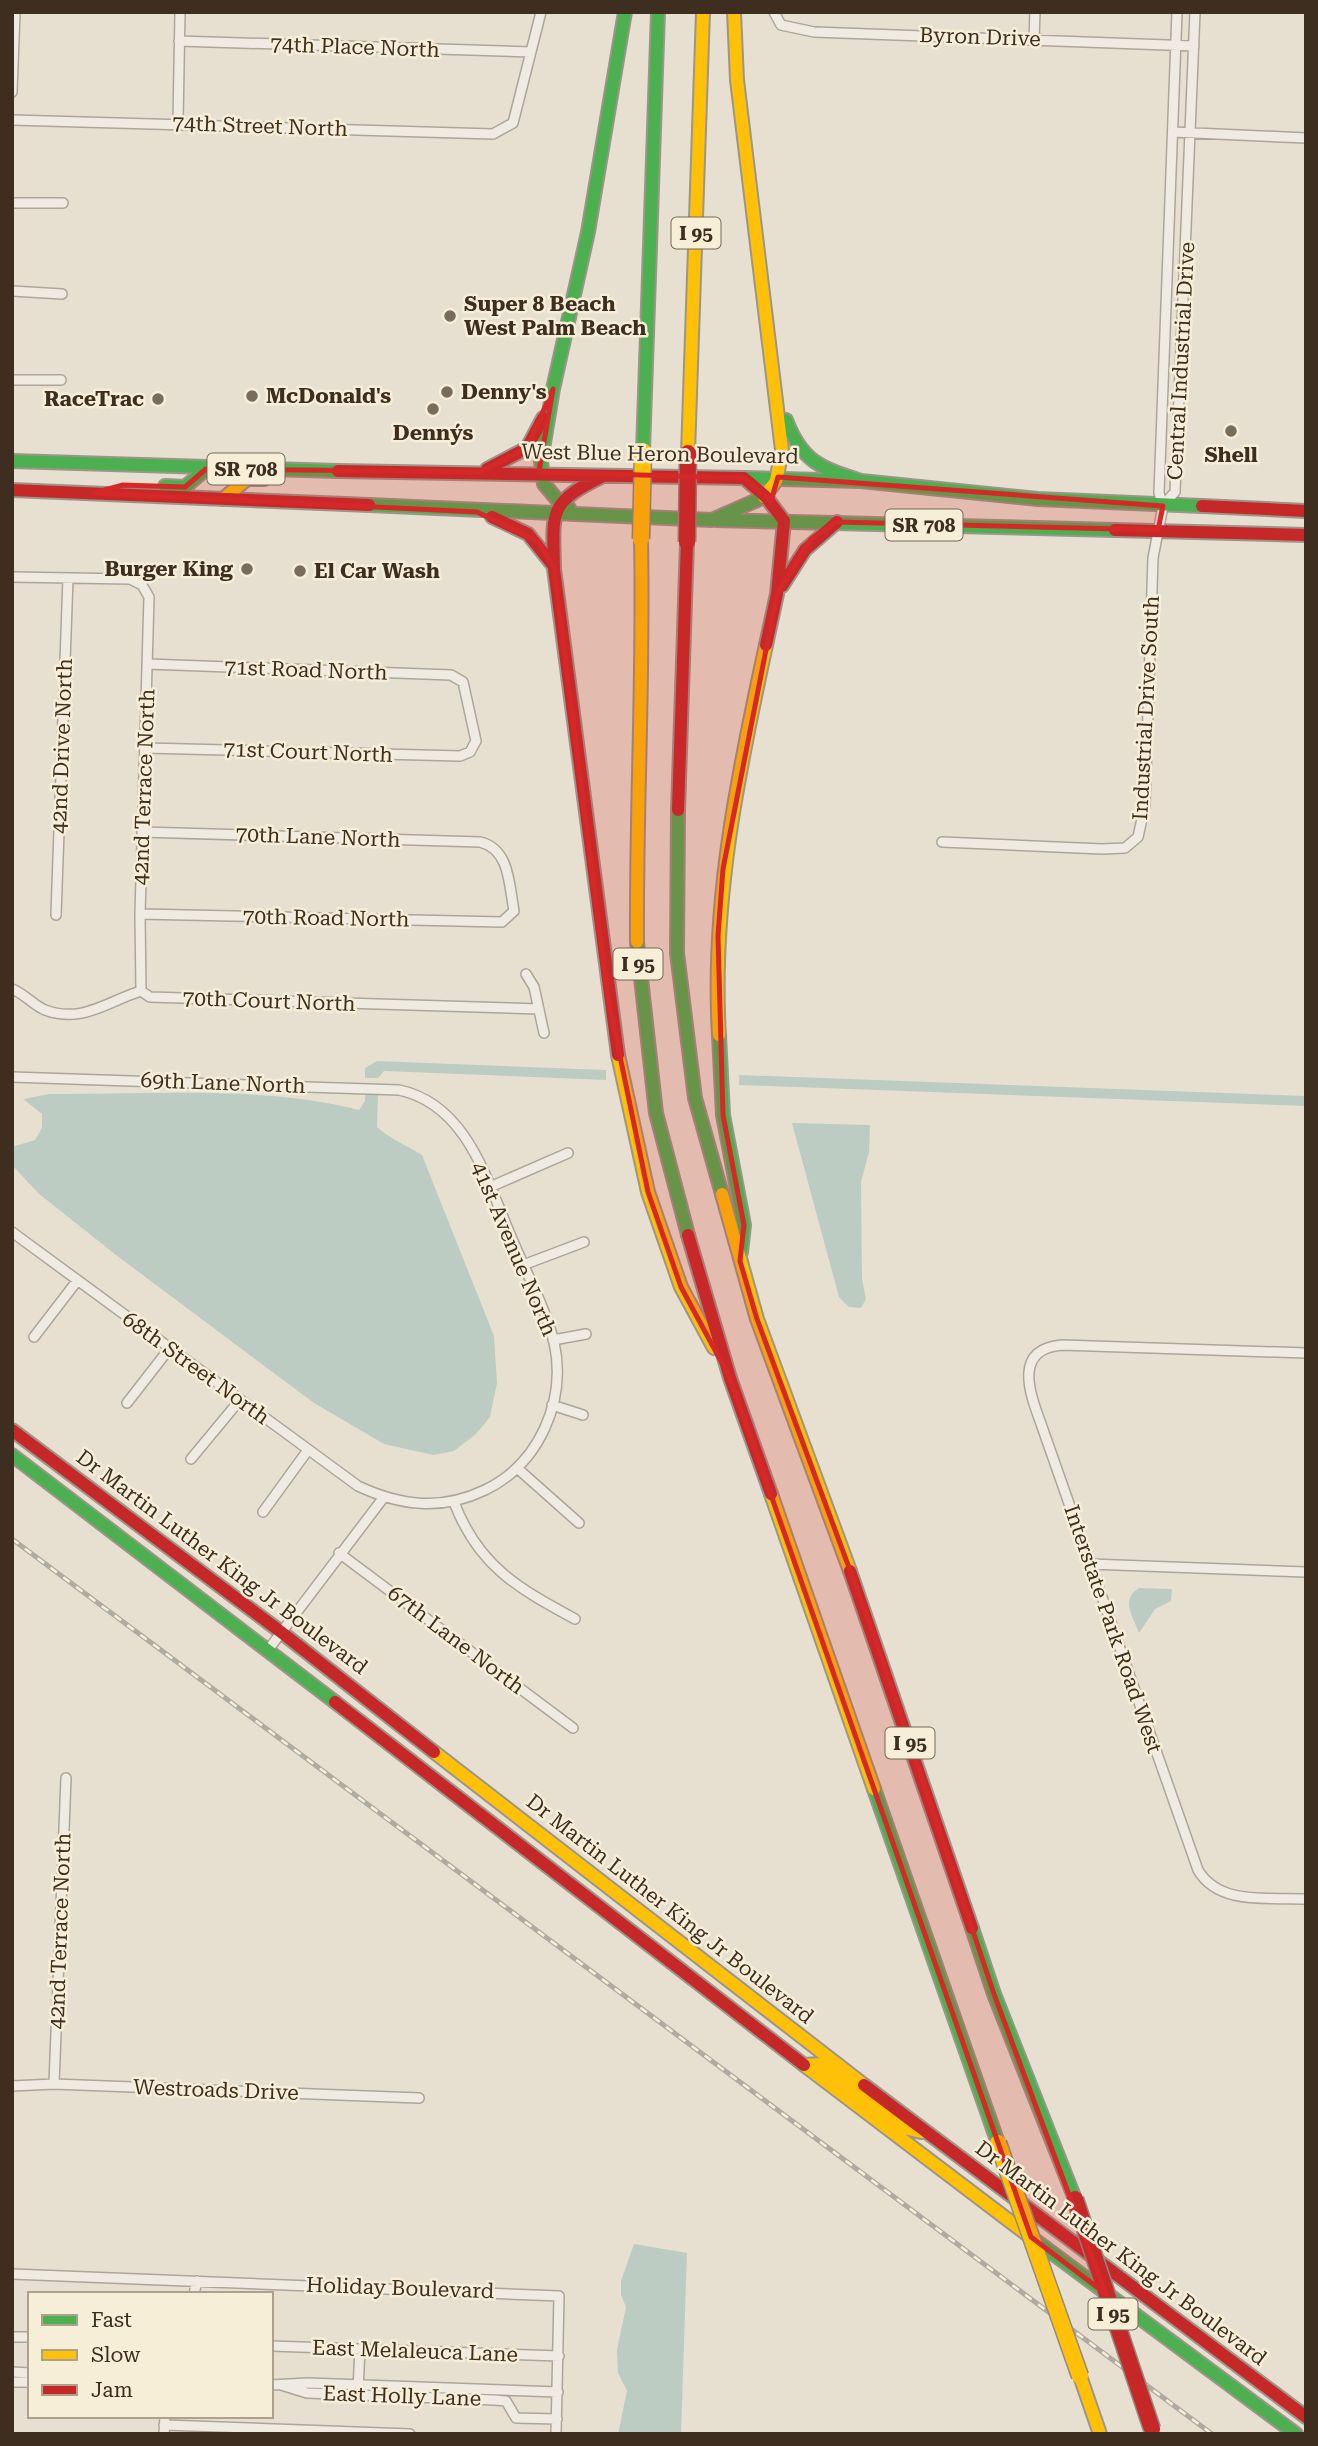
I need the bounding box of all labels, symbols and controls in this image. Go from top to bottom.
street label: Byron Drive [919,23,1041,51]
street label: 74th Place North [270,32,441,62]
street label: 74th Street North [172,111,349,141]
road number: I 95 [672,218,720,248]
street label: Central Industrial Drive [1163,241,1199,481]
place label: Super 8 Beach West Palm Beach [464,292,646,340]
marker: Super 8 Beach West Palm Beach [442,308,458,324]
place label: Denny's [461,380,547,404]
place label: McDonald's [266,384,391,408]
marker: Denny's [439,384,455,400]
place label: RaceTrac [44,387,144,411]
marker: McDonald's [244,388,260,404]
marker: RaceTrac [150,391,166,407]
marker: Denny´s [425,401,441,417]
place label: Denny´s [393,421,473,445]
marker: Shell [1223,423,1239,439]
street label: West Blue Heron Boulevard [521,440,799,468]
place label: Shell [1204,443,1258,467]
road number: SR 708 [208,454,284,484]
road number: SR 708 [886,510,962,540]
place label: Burger King [105,557,233,581]
place label: El Car Wash [314,559,440,583]
marker: Burger King [239,561,255,577]
marker: El Car Wash [292,563,308,579]
street label: Industrial Drive South [1128,594,1164,821]
street label: 71st Road North [224,655,388,685]
street label: 42nd Drive North [47,657,77,834]
street label: 42nd Terrace North [129,688,159,886]
street label: 71st Court North [223,737,394,767]
street label: 70th Lane North [235,822,401,852]
street label: 70th Road North [242,905,410,931]
road number: I 95 [614,948,662,980]
street label: 70th Court North [182,986,356,1016]
street label: 69th Lane North [140,1068,306,1098]
street label: 41st Avenue North [466,1158,562,1340]
street label: 68th Street North [118,1307,274,1430]
street label: Dr Martin Luther King Jr Boulevard [72,1445,373,1680]
street label: Interstate Park Road West [1059,1502,1167,1756]
street label: 67th Lane North [383,1581,529,1700]
road number: I 95 [886,1728,934,1758]
street label: Dr Martin Luther King Jr Boulevard [522,1789,819,2029]
street label: 42nd Terrace North [45,1832,75,2030]
street label: Westroads Drive [133,2075,299,2105]
street label: Dr Martin Luther King Jr Boulevard [971,2136,1272,2371]
street label: Holiday Boulevard [305,2273,495,2303]
legend [28,2292,273,2418]
road number: I 95 [1088,2298,1138,2330]
text: Fast [91,2308,132,2332]
street label: East Melaleuca Lane [311,2335,519,2367]
text: Slow [91,2343,141,2367]
text: Jam [91,2378,133,2402]
street label: East Holly Lane [322,2381,482,2411]

